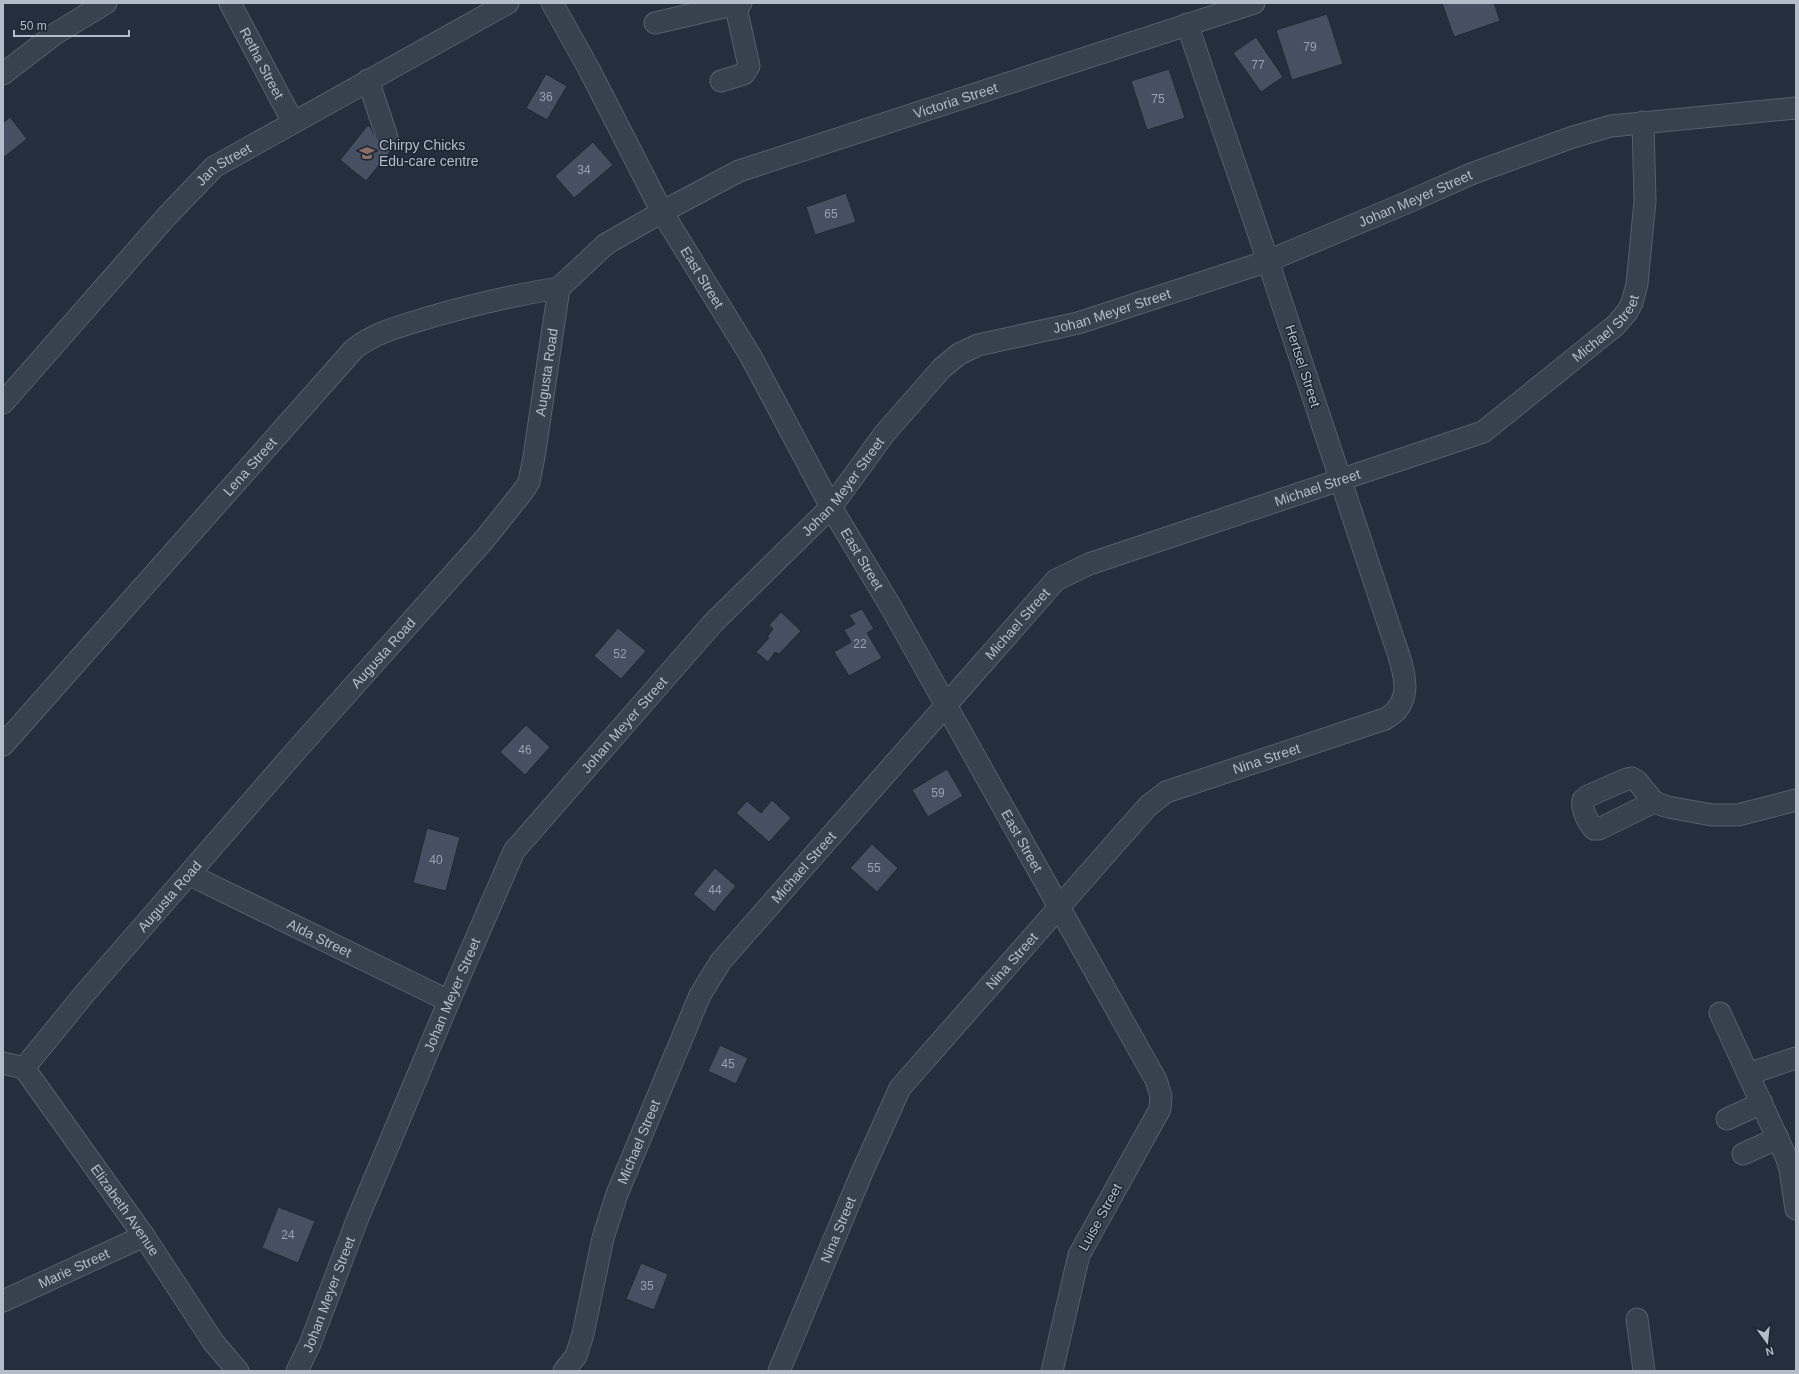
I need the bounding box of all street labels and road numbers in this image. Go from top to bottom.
street label: Retha Street [236,25,287,102]
street label: Victoria Street [911,79,1000,122]
street label: Jan Street [193,140,254,189]
street label: Johan Meyer Street [1356,167,1475,230]
street label: East Street [677,244,727,311]
street label: Johan Meyer Street [1052,285,1173,336]
street label: Michael Street [1569,293,1642,365]
street label: Hertsel Street [1282,323,1324,409]
street label: Augusta Road [532,327,561,417]
street label: Lena Street [220,434,280,499]
street label: Johan Meyer Street [798,434,887,539]
street label: Michael Street [1272,466,1363,509]
street label: East Street [838,525,887,593]
street label: Michael Street [982,585,1053,663]
street label: Augusta Road [348,614,419,691]
street label: Johan Meyer Street [578,674,670,776]
street label: Nina Street [1231,740,1302,777]
street label: East Street [998,807,1046,875]
street label: Michael Street [768,828,839,906]
street label: Augusta Road [134,858,205,935]
street label: Alda Street [285,916,354,960]
street label: Nina Street [983,929,1041,993]
street label: Johan Meyer Street [421,935,483,1054]
street label: Michael Street [614,1097,663,1186]
street label: Elizabeth Avenue [87,1161,163,1259]
street label: Luise Street [1075,1180,1125,1254]
street label: Nina Street [817,1194,859,1265]
street label: Johan Meyer Street [299,1234,358,1355]
street label: Marie Street [36,1245,112,1292]

